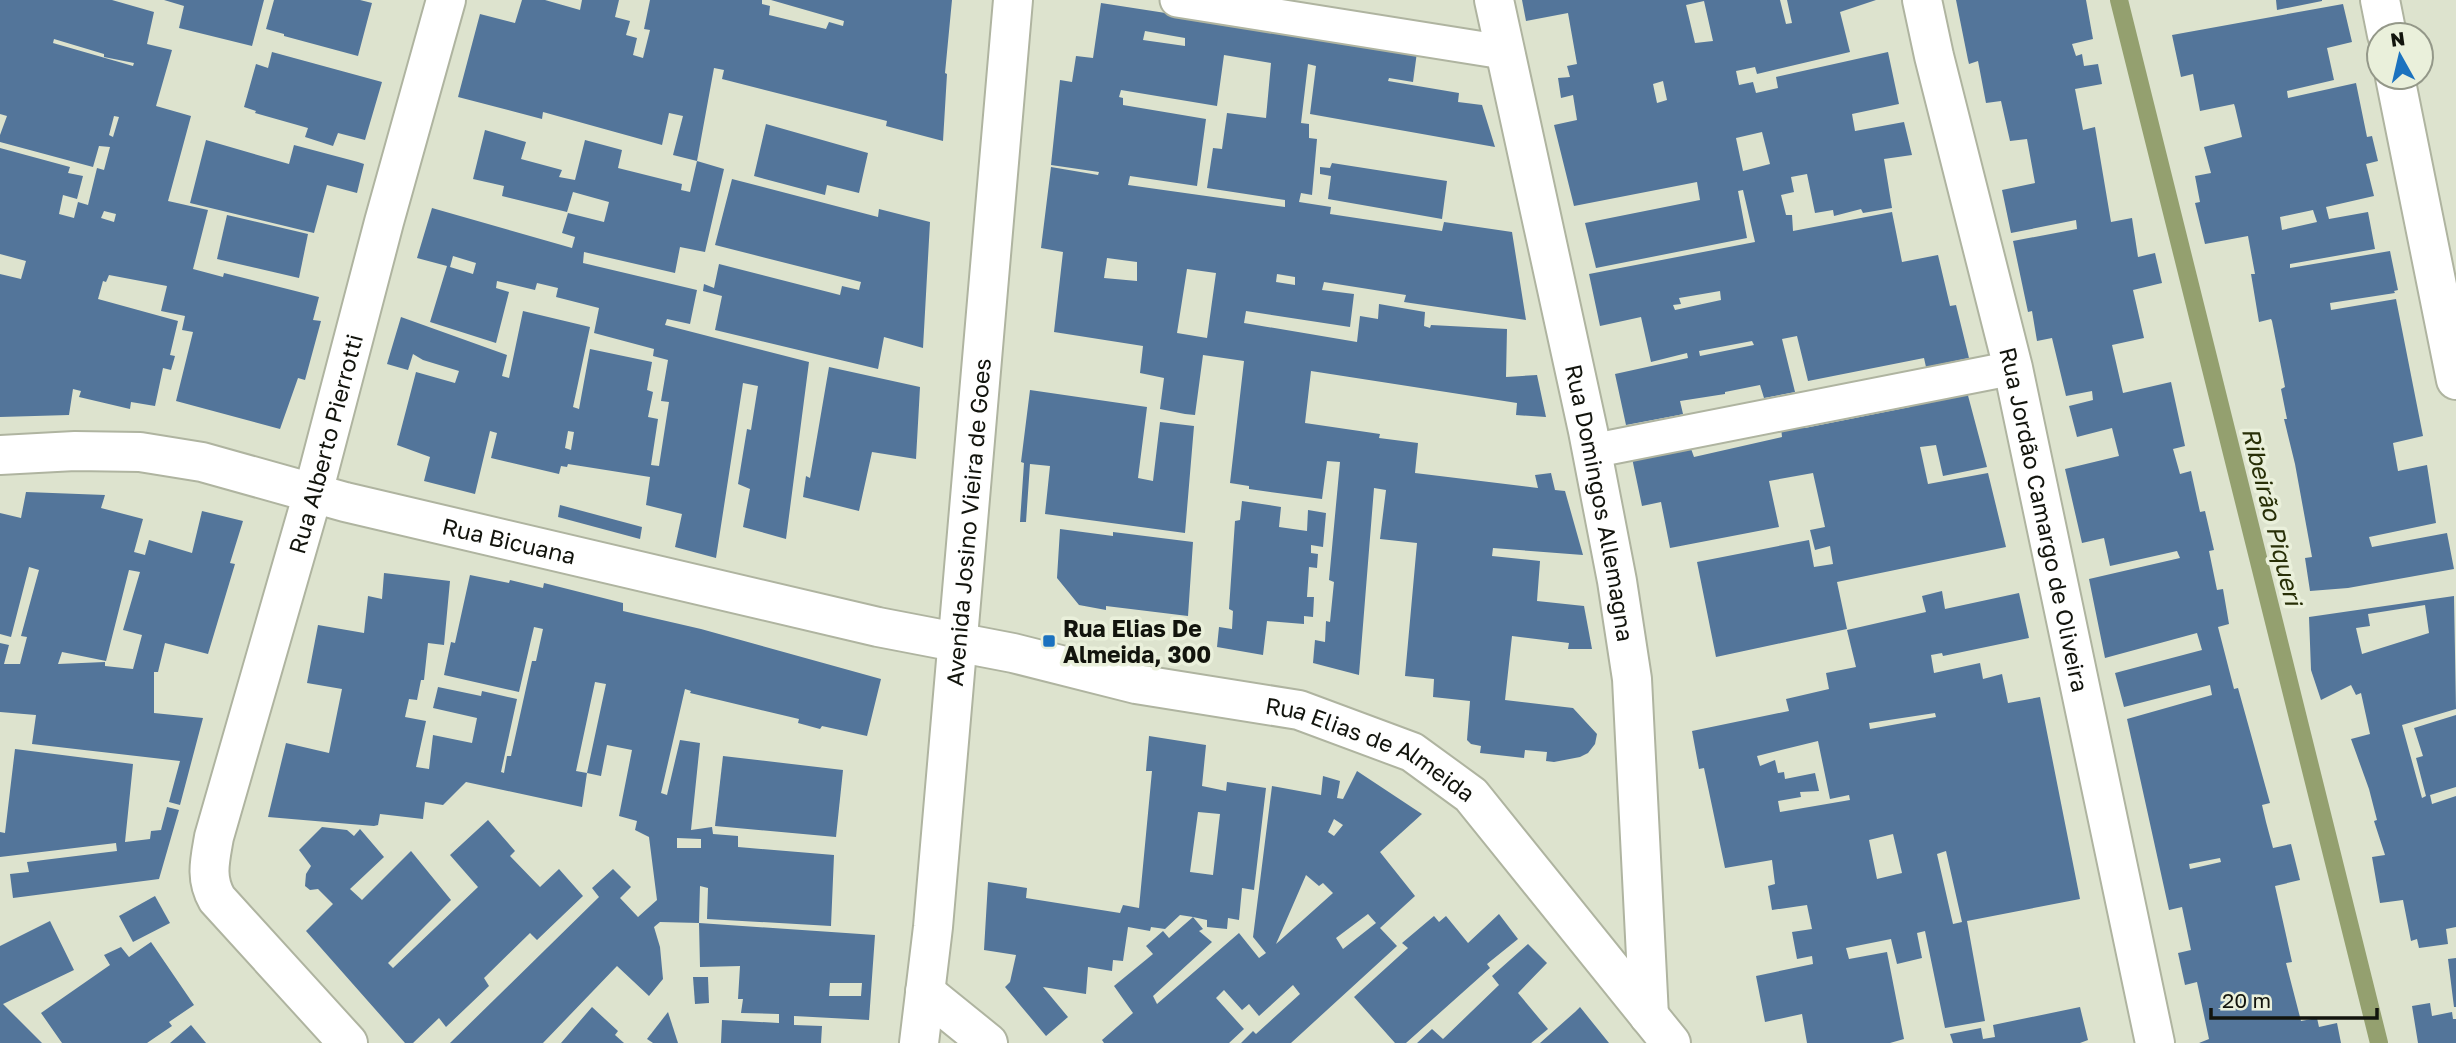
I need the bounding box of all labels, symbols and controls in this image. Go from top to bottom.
north arrow [2365,21,2435,91]
text: N [2389,26,2406,51]
street label: Rua Alberto Pierrotti [282,331,368,557]
street label: Rua Jordão Camargo de Oliveira [1994,344,2095,695]
street label: Avenida Josino Vieira de Goes [940,357,996,688]
street label: Rua Domingos Allemagna [1560,362,1640,643]
water label: Ribeirão Piqueri [2237,424,2310,610]
street label: Rua Bicuana [440,511,579,570]
place label: Rua Elias De Almeida, 300 [1063,614,1211,668]
marker: Rua Elias De Almeida, 300 [1041,633,1057,649]
street label: Rua Elias de Almeida [1263,691,1481,807]
scale bar [2211,976,2377,1020]
text: 20 m [2222,987,2271,1013]

